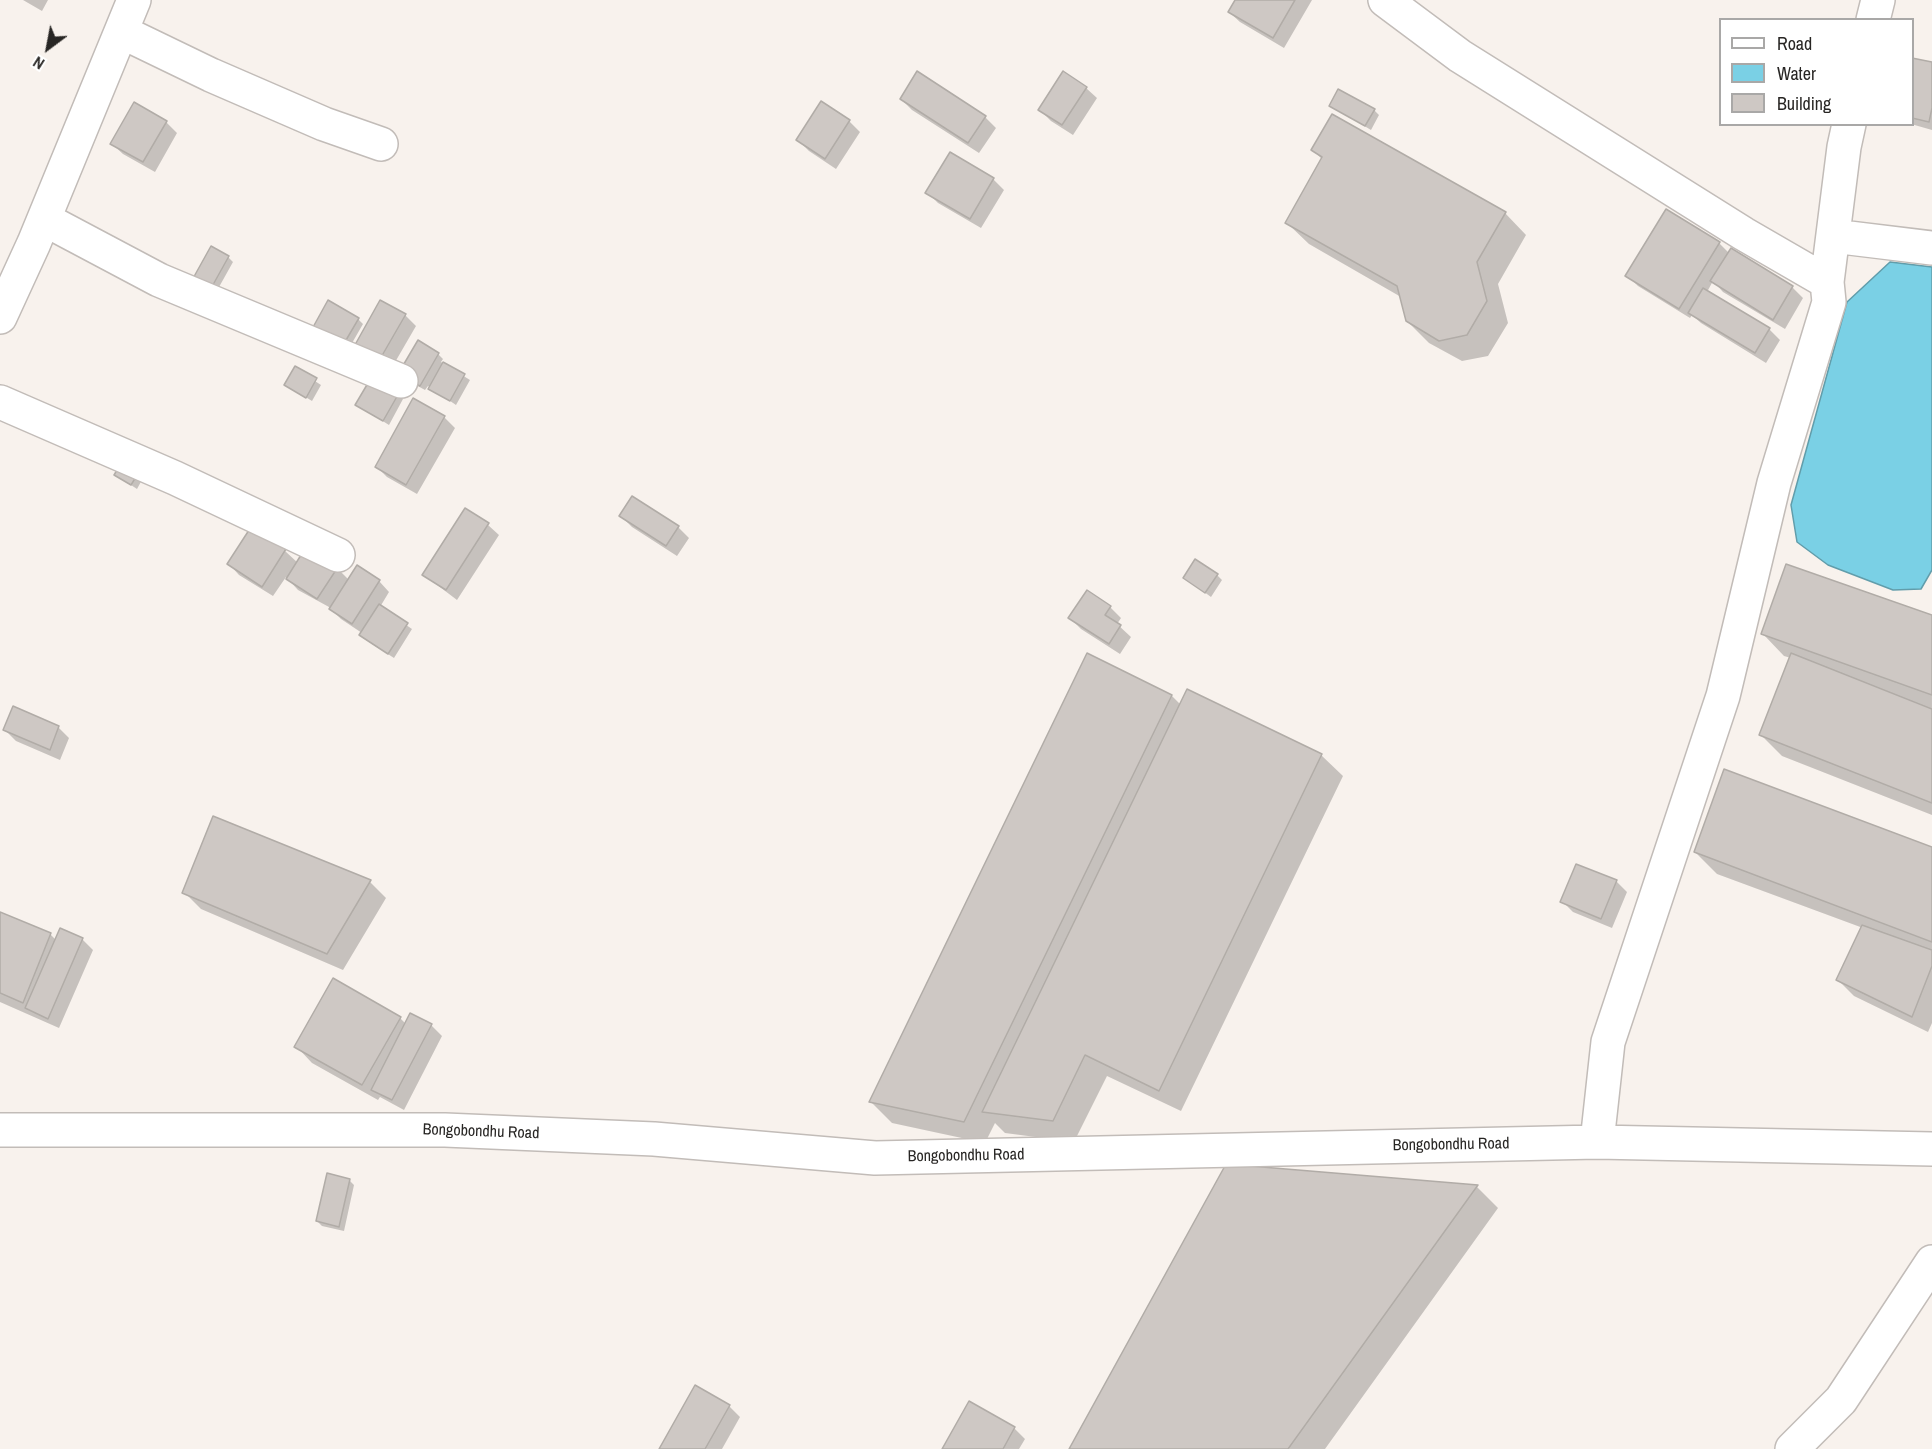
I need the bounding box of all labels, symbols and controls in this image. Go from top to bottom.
north arrow [18,18,78,78]
legend [1719,18,1914,126]
text: Road [1777,31,1812,56]
text: N [29,51,48,75]
text: Water [1777,61,1816,86]
text: Building [1777,91,1831,116]
street label: Bongobondhu Road [422,1120,540,1144]
street label: Bongobondhu Road [1392,1134,1510,1156]
street label: Bongobondhu Road [907,1145,1025,1167]

